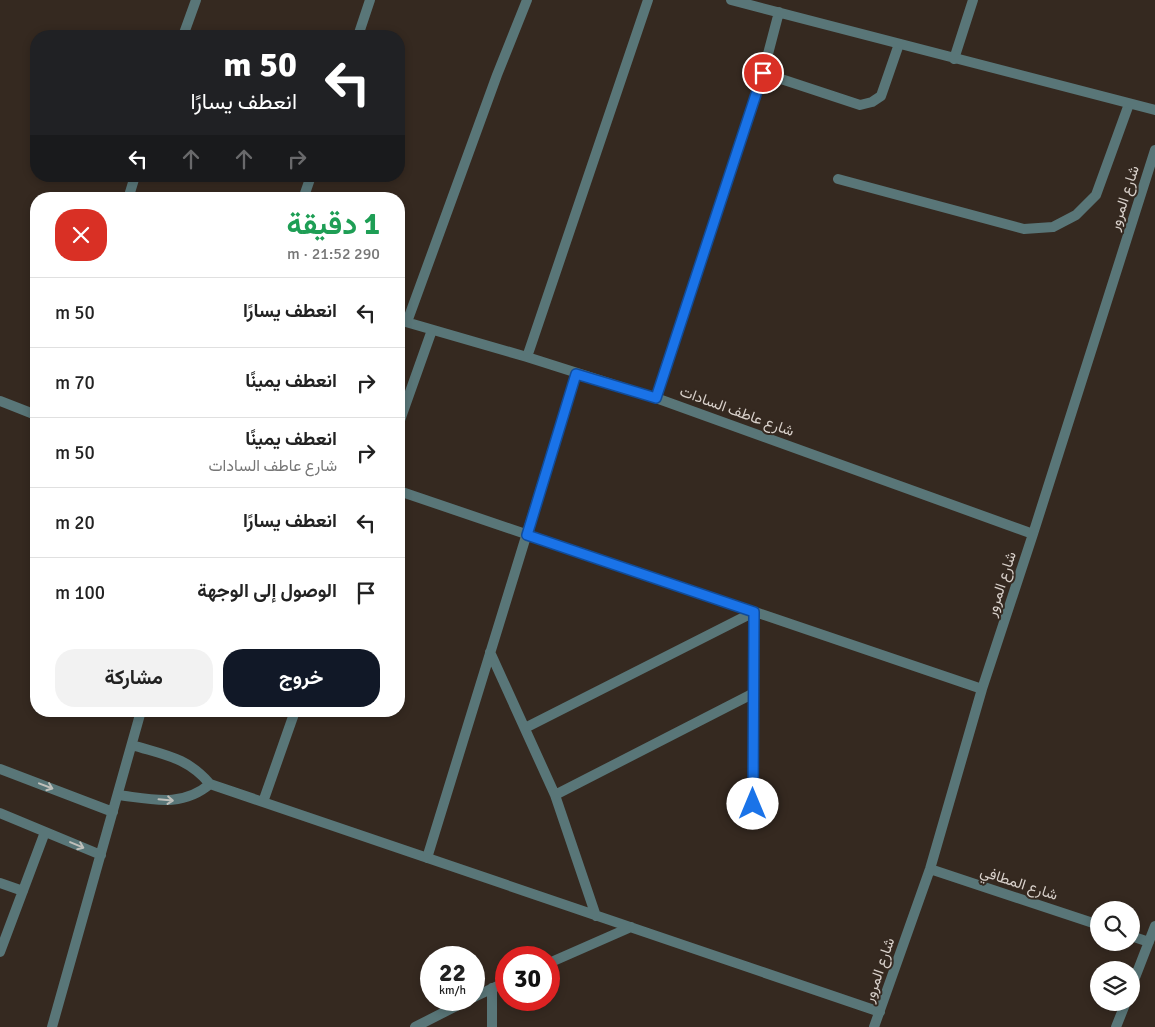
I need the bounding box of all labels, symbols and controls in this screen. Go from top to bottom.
text: 50 m [223,43,297,86]
icon: left [315,50,380,115]
pin [742,52,784,94]
icon: arrive [749,59,777,87]
text: انعطف يسارًا [191,88,297,115]
icon: left [124,145,152,173]
icon: ahead [177,145,205,173]
icon: ahead [230,145,258,173]
icon: right [283,145,311,173]
street label: شارع المرور [1105,163,1145,234]
text: 1 دقيقة [286,206,380,243]
button: close [55,209,107,261]
text: 290 m · 21:52 [287,244,380,264]
text: انعطف يسارًا [243,299,337,323]
icon: left [352,299,380,327]
text: 50 m [55,301,95,325]
text: انعطف يمينًا [245,369,337,393]
icon: right [352,369,380,397]
text: 70 m [55,371,95,395]
street label: شارع عاطف السادات [677,382,797,442]
text: انعطف يمينًا [245,427,337,451]
icon: right [352,439,380,467]
text: 50 m [55,441,95,465]
text: شارع عاطف السادات [209,456,337,476]
text: انعطف يسارًا [243,509,337,533]
icon: left [352,509,380,537]
text: 20 m [55,511,95,535]
street label: شارع المرور [982,549,1022,620]
text: الوصول إلى الوجهة [197,579,337,603]
icon: arrive [352,579,380,607]
text: 100 m [55,581,105,605]
button: مشاركة [55,649,213,707]
button: خروج [223,649,380,707]
position arrow [726,777,778,829]
one-way arrow [38,783,53,792]
one-way arrow [158,795,174,805]
one-way arrow [69,841,85,850]
street label: شارع المطافي [977,862,1060,908]
map controls [1090,901,1140,1011]
button: search [1090,901,1140,951]
street label: شارع المرور [859,935,900,1006]
speed limit sign: 30 [495,946,560,1011]
text: 22 [439,957,466,988]
button: layers [1090,961,1140,1011]
text: km/h [439,983,466,998]

